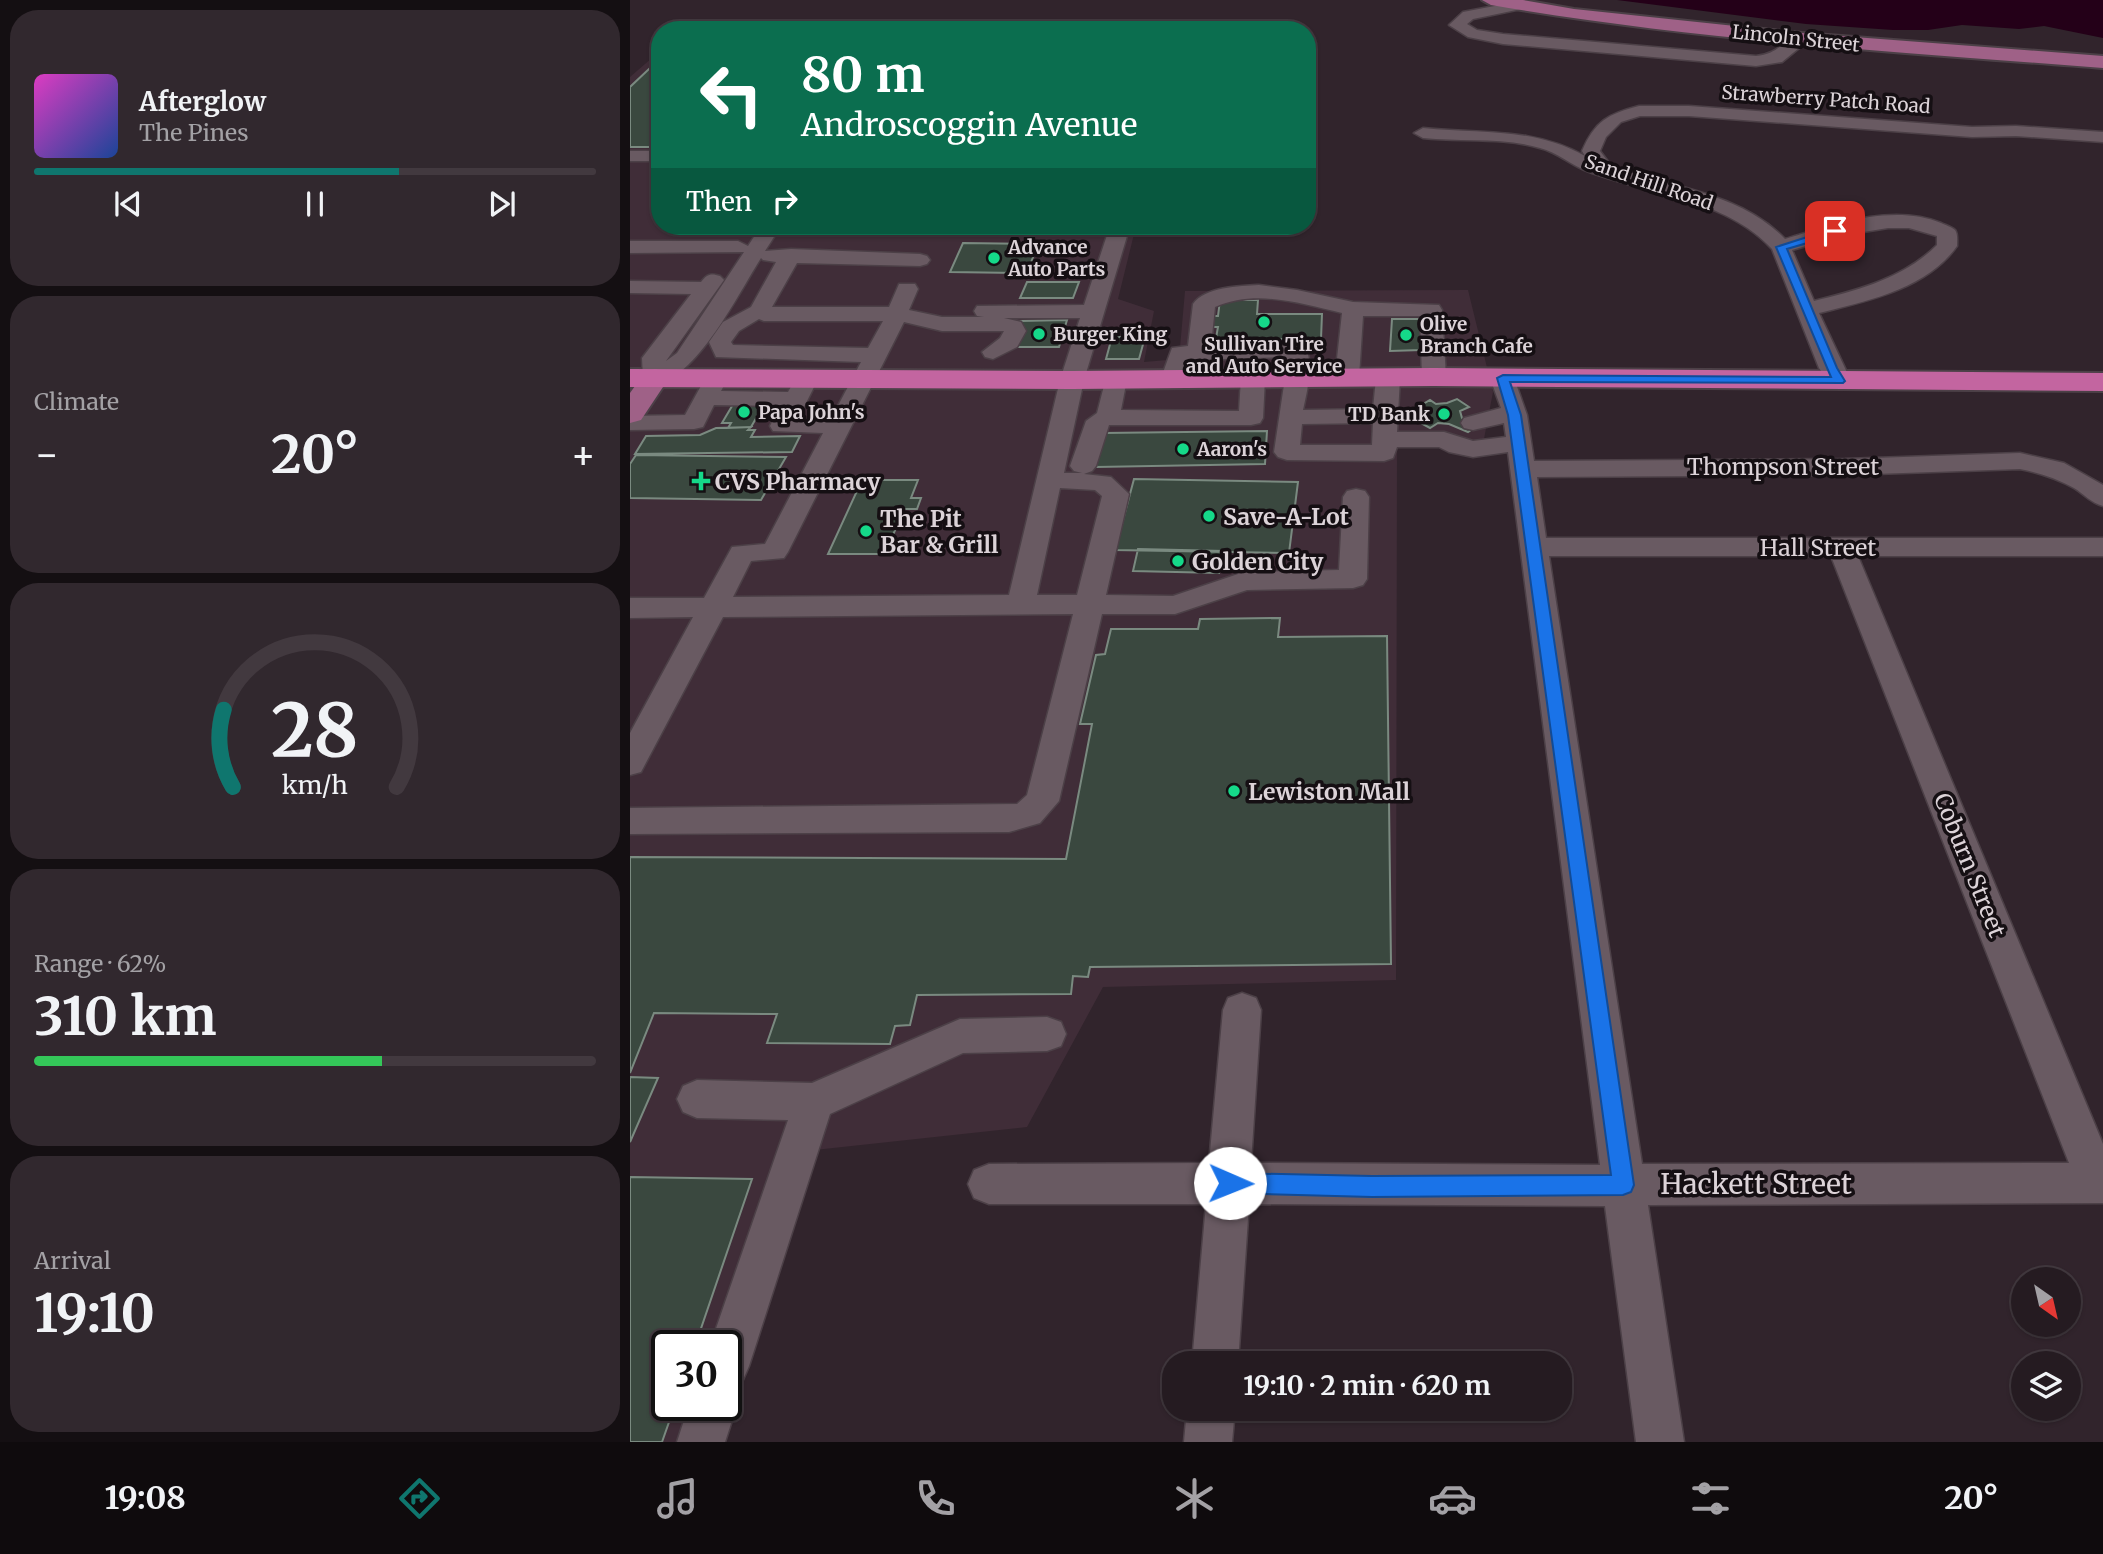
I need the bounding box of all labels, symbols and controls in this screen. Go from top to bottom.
street label: Lincoln Street [1731,19,1862,57]
text: 80 m [801,44,924,105]
icon: left [686,49,777,140]
street label: Strawberry Patch Road [1721,80,1931,118]
text: Afterglow [139,85,266,118]
text: Androscoggin Avenue [801,105,1137,145]
text: The Pines [139,118,249,147]
street label: Sand Hill Road [1582,149,1716,215]
icon: right [766,182,804,220]
icon: previous [109,185,147,223]
icon: pause [296,185,334,223]
icon: next [483,185,521,223]
text: Then [686,185,752,218]
pin [1805,201,1865,261]
icon: arrive [1816,212,1854,250]
place label: Advance Auto Parts [1007,235,1106,281]
marker: Advance Auto Parts [986,250,1002,266]
place label: Olive Branch Cafe [1420,312,1533,358]
marker: Sullivan Tire and Auto Service [1256,314,1272,330]
place label: Burger King [1053,322,1167,346]
marker: Burger King [1031,326,1047,342]
marker: Olive Branch Cafe [1398,327,1414,343]
place label: Sullivan Tire and Auto Service [1186,332,1342,378]
text: Climate [34,387,119,416]
place label: Papa John's [758,400,865,424]
place label: TD Bank [1348,402,1431,426]
marker: Papa John's [736,404,752,420]
marker: TD Bank [1436,406,1452,422]
text: 20° [271,422,359,487]
text: − [34,431,59,478]
text: + [571,431,596,478]
place label: Aaron's [1196,437,1267,461]
marker: Aaron's [1175,441,1191,457]
street label: Thompson Street [1687,452,1879,481]
place label: CVS Pharmacy [715,467,881,496]
marker: CVS Pharmacy [693,473,709,489]
place label: Save-A-Lot [1223,502,1349,531]
place label: The Pit Bar & Grill [880,504,999,559]
marker: Save-A-Lot [1201,508,1217,524]
marker: The Pit Bar & Grill [858,523,874,539]
street label: Hall Street [1760,533,1876,562]
place label: Golden City [1192,547,1324,576]
marker: Golden City [1170,553,1186,569]
text: 28 [271,685,359,777]
text: km/h [282,769,348,801]
place label: Lewiston Mall [1248,777,1410,806]
marker: Lewiston Mall [1226,783,1242,799]
street label: Coburn Street [1928,789,2012,941]
text: Range · 62% [34,949,166,978]
text: 310 km [34,984,217,1049]
position arrow [1193,1146,1267,1220]
street label: Hackett Street [1660,1166,1852,1202]
text: Arrival [34,1246,111,1275]
north arrow [2011,1267,2081,1337]
map controls [2011,1267,2081,1421]
text: 19:10 [34,1281,155,1346]
speed limit sign: 30 [651,1330,742,1421]
button: layers [2011,1351,2081,1421]
text: 19:10 · 2 min · 620 m [1243,1369,1491,1402]
icon: directions [395,1474,444,1523]
icon: music [653,1474,702,1523]
icon: phone [911,1474,960,1523]
icon: climate [1170,1474,1219,1523]
icon: car [1428,1474,1477,1523]
icon: filters [1686,1474,1735,1523]
text: 19:08 [105,1478,186,1518]
text: 20° [1944,1478,1998,1518]

